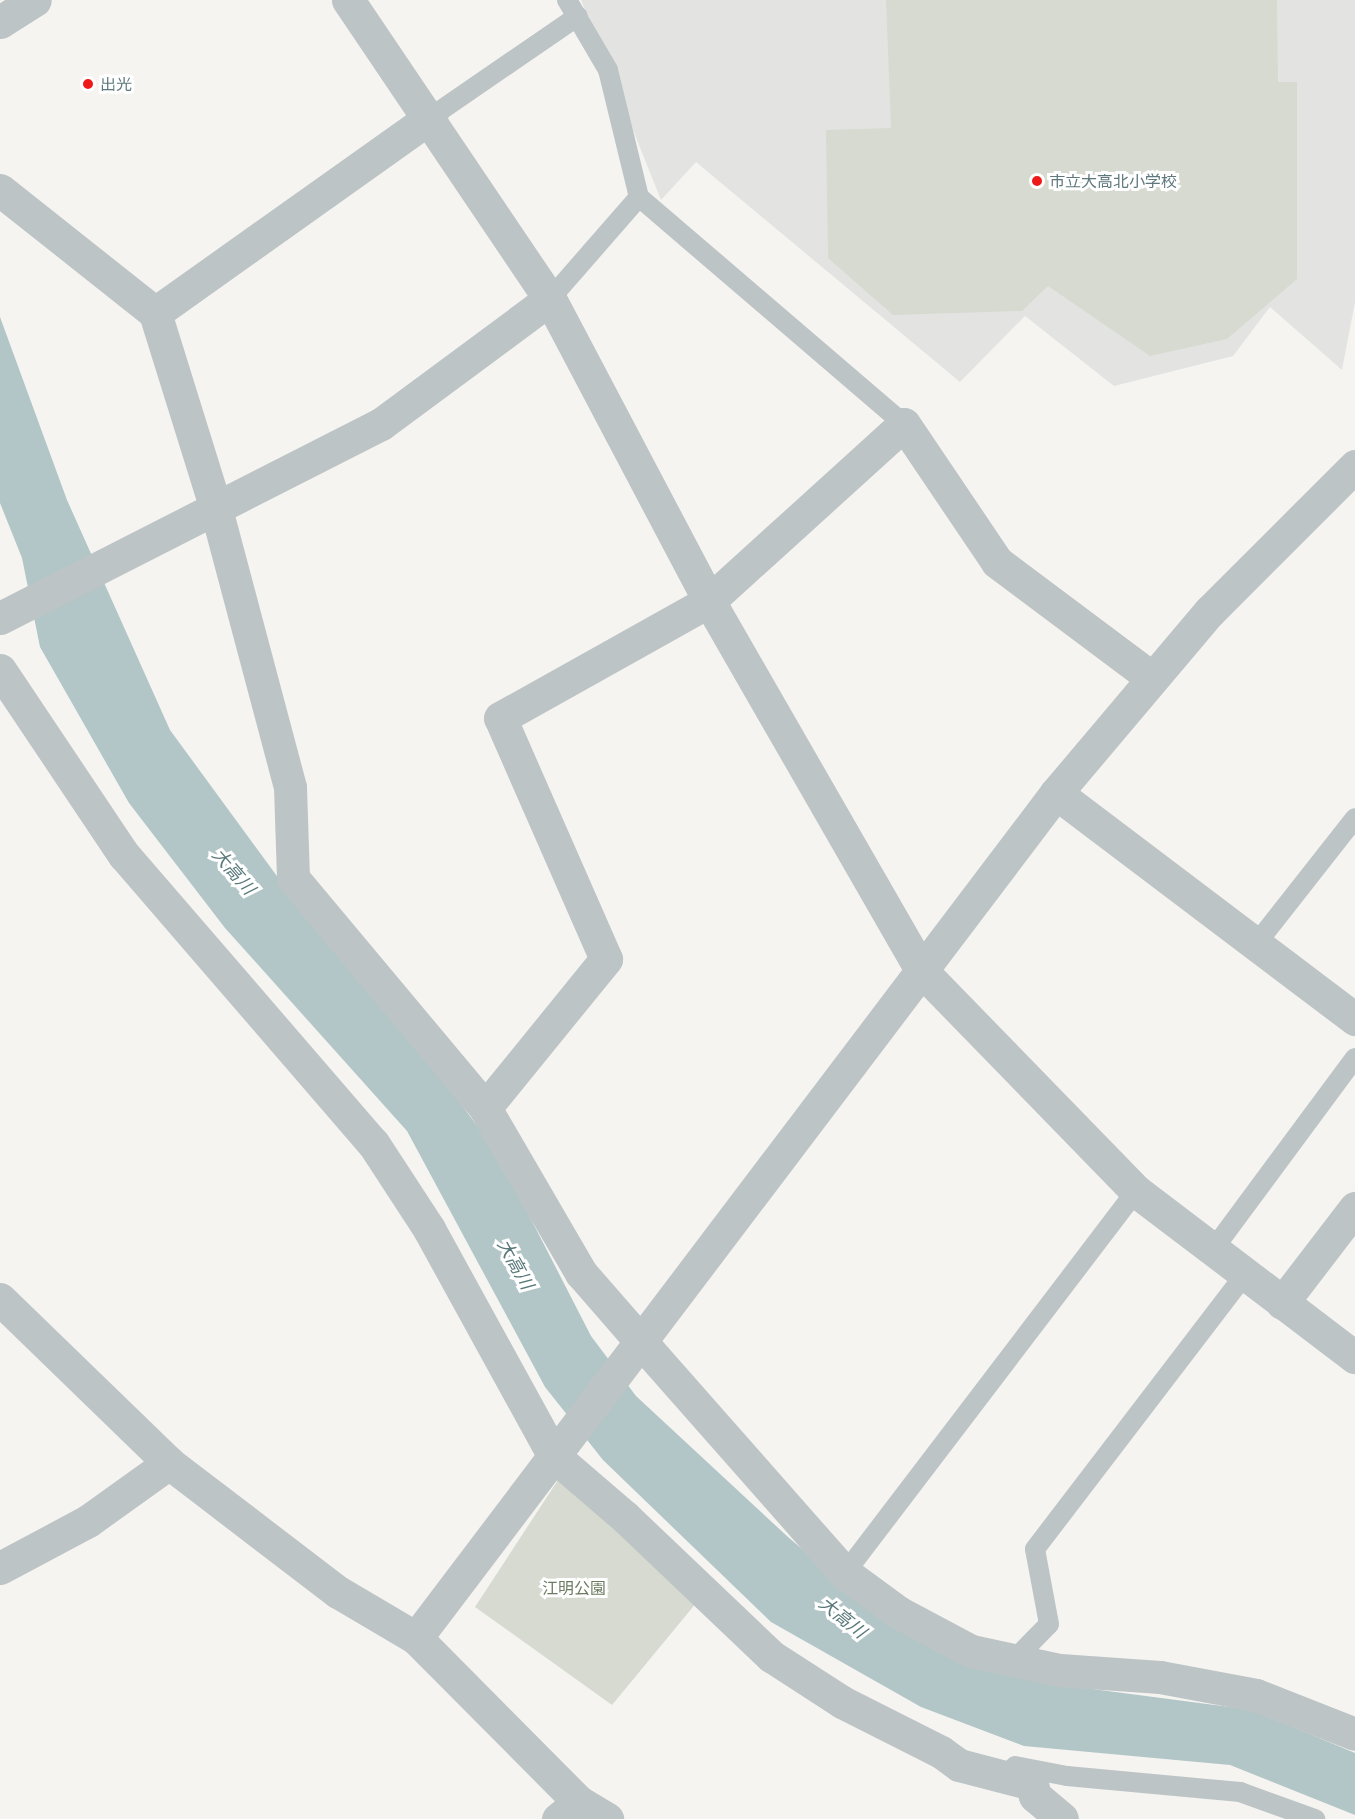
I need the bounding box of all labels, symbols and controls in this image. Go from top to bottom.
place label: 出光 [100,74,132,94]
marker: 出光 [81,77,95,91]
place label: 市立大高北小学校 [1049,171,1177,191]
marker: 市立大高北小学校 [1030,174,1044,188]
water label: 大高川 [208,844,260,898]
water label: 大高川 [493,1235,539,1293]
park label: 江明公園 [542,1578,606,1598]
water label: 大高川 [815,1592,871,1642]

